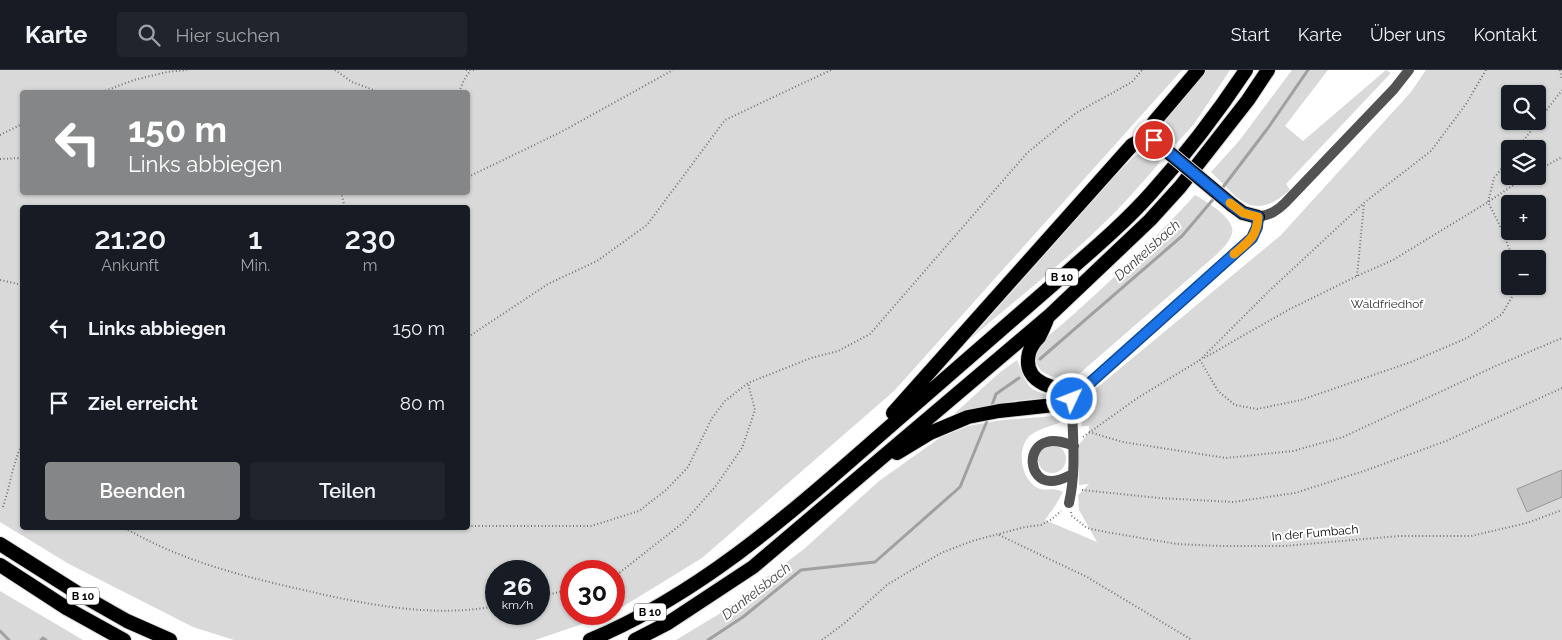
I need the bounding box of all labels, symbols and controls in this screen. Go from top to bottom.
search box [117,12,467,57]
text: Karte [25,20,87,49]
icon: search [135,21,163,49]
text: Hier suchen [175,24,280,46]
text: Start [1231,24,1270,45]
text: Karte [1298,24,1342,45]
text: Über uns [1370,24,1445,45]
text: Kontakt [1473,24,1537,45]
map controls [1501,85,1546,295]
button: search [1501,85,1546,130]
text: 150 m [128,109,227,150]
icon: left [45,110,110,175]
pin [1133,119,1175,161]
icon: arrive [1140,126,1168,154]
button: layers [1501,140,1546,185]
text: Links abbiegen [128,151,283,177]
button: + [1501,195,1546,240]
water label: Dankelsbach [1111,216,1183,284]
text: 21:20 [94,221,166,256]
text: 1 [248,221,262,256]
text: 230 [344,221,396,256]
button: − [1501,250,1546,295]
text: Ankunft [101,256,159,275]
text: Min. [240,256,270,275]
text: m [363,256,378,275]
road number: B 10 [1046,268,1078,286]
park label: Waldfriedhof [1351,297,1424,311]
icon: left [45,314,73,342]
text: Links abbiegen [88,317,226,339]
text: 150 m [393,317,445,339]
position arrow [1045,372,1097,424]
icon: arrive [45,389,73,417]
text: Ziel erreicht [88,392,198,414]
text: 80 m [400,392,445,414]
button: Beenden [45,462,240,520]
button: Teilen [250,462,445,520]
street label: In der Fumbach [1271,522,1359,544]
water label: Dankelsbach [718,559,794,623]
speed limit sign: 30 [560,560,625,625]
text: 26 [503,571,532,601]
road number: B 10 [67,588,99,604]
text: km/h [502,598,533,612]
road number: B 10 [634,604,666,620]

